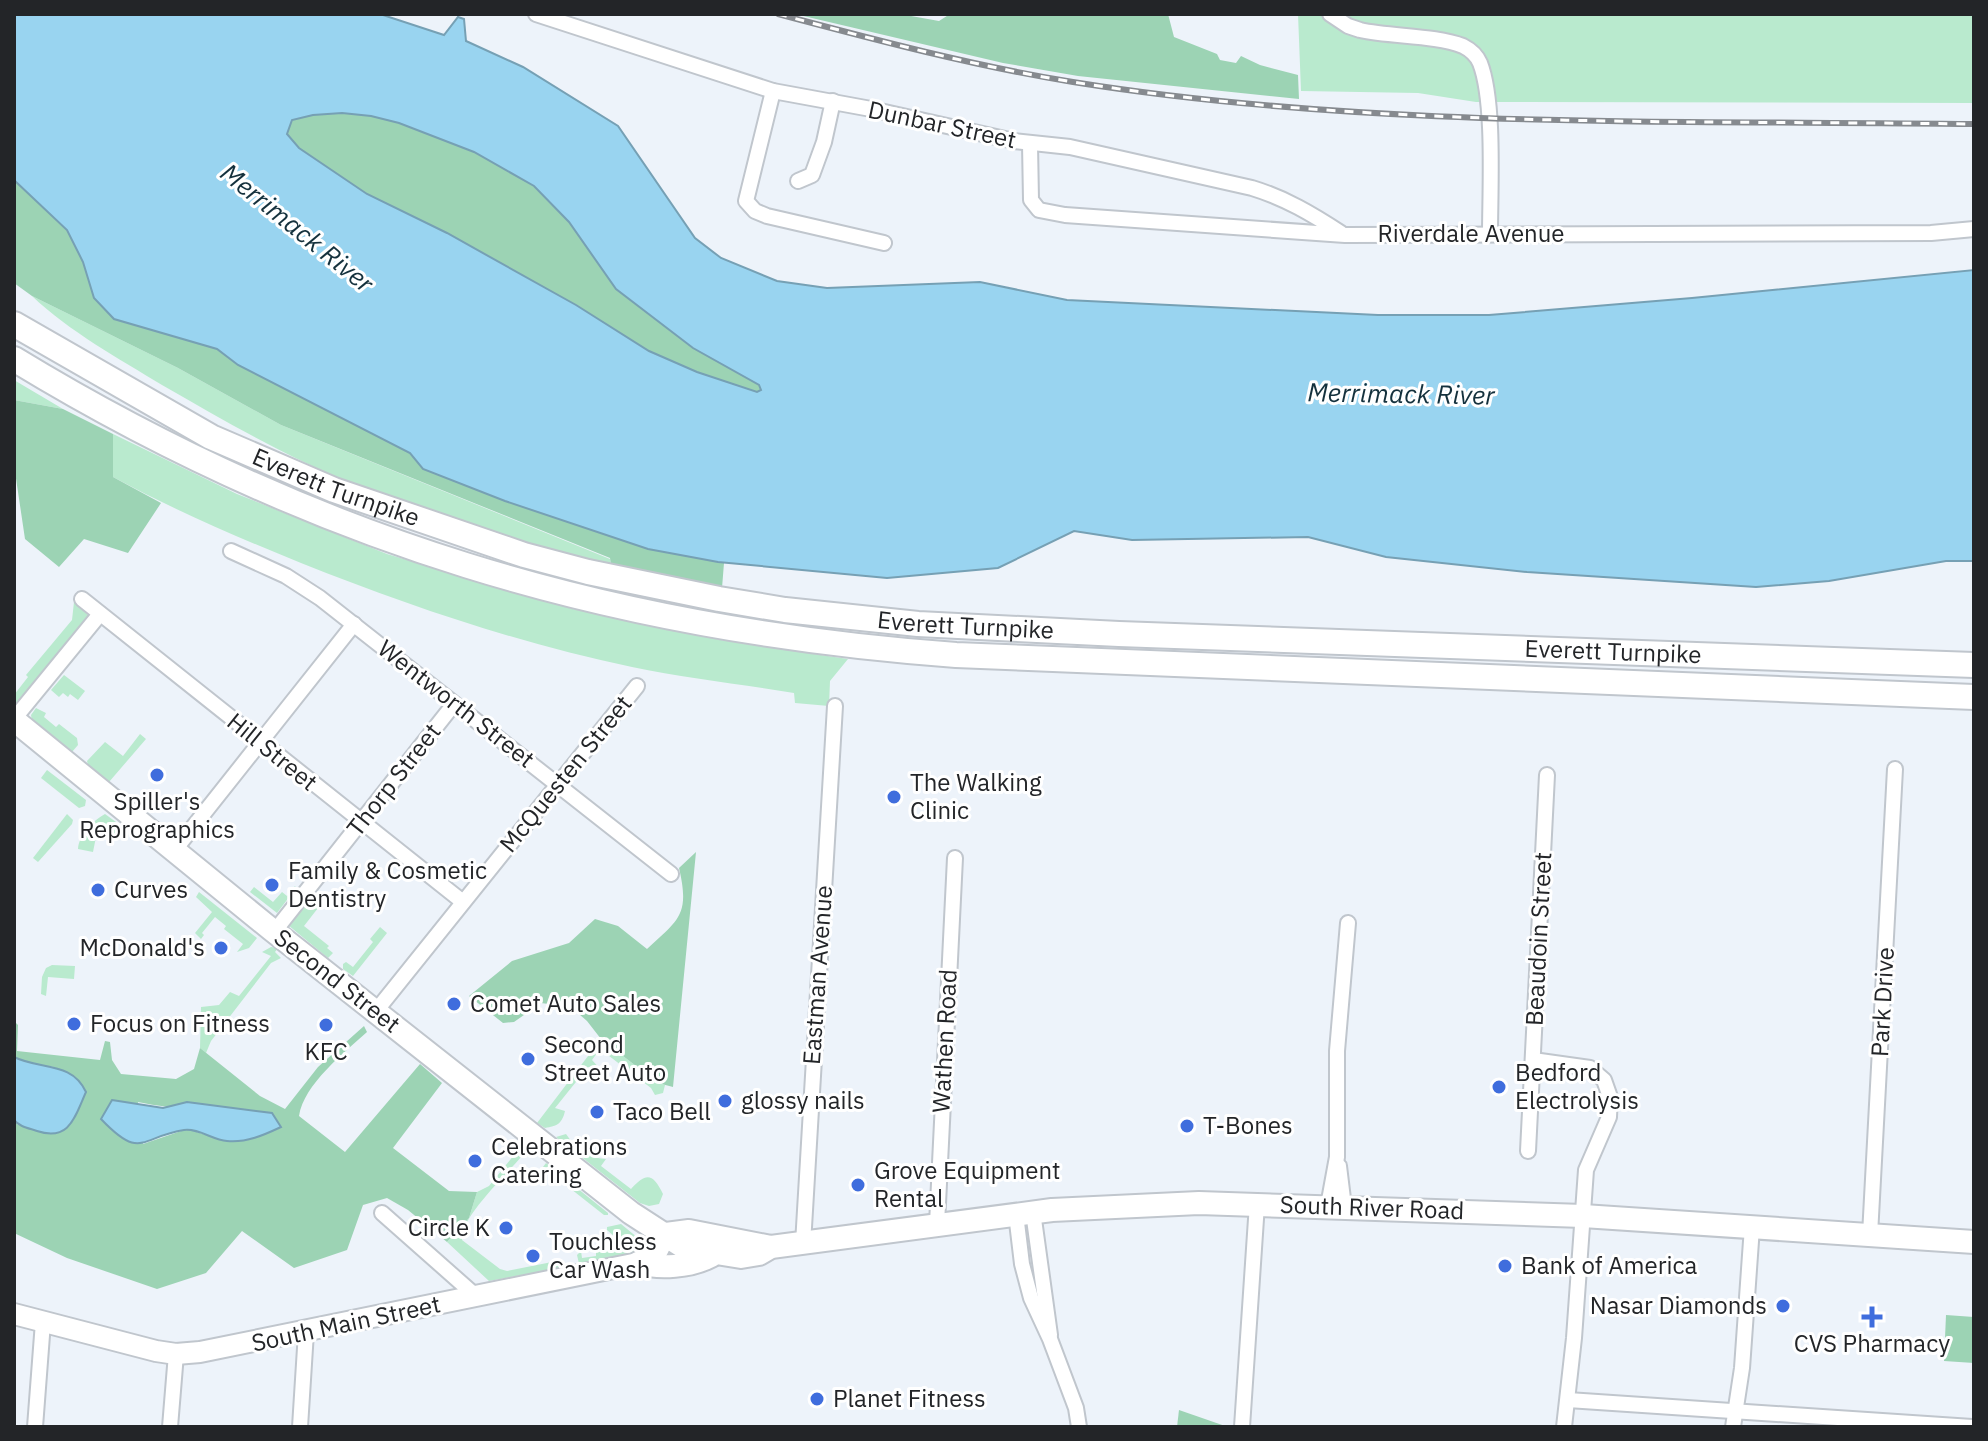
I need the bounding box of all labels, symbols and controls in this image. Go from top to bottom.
street label: Dunbar Street [865,93,1019,155]
water label: Merrimack River [214,155,382,300]
street label: Riverdale Avenue [1377,217,1565,249]
water label: Merrimack River [1307,374,1496,412]
street label: Everett Turnpike [248,440,424,533]
street label: Everett Turnpike [876,603,1055,646]
street label: Wentworth Street [372,632,542,774]
street label: Everett Turnpike [1524,632,1702,670]
street label: McQuesten Street [492,688,639,859]
street label: Hill Street [221,705,324,797]
street label: Thorp Street [339,716,447,842]
marker: Spiller's Reprographics [148,766,166,784]
place label: The Walking Clinic [910,766,1042,826]
place label: Spiller's Reprographics [79,785,235,845]
marker: The Walking Clinic [885,788,903,806]
street label: Beaudoin Street [1517,851,1559,1027]
place label: Family & Cosmetic Dentistry [288,854,487,914]
place label: Curves [114,873,188,905]
marker: Family & Cosmetic Dentistry [263,876,281,894]
marker: Curves [89,881,107,899]
street label: Eastman Avenue [795,884,839,1066]
street label: Second Street [268,921,407,1039]
place label: McDonald's [80,931,205,963]
marker: McDonald's [212,939,230,957]
street label: Park Drive [1863,946,1901,1058]
street label: Wathen Road [924,968,964,1114]
place label: Comet Auto Sales [470,987,661,1019]
marker: Comet Auto Sales [445,995,463,1013]
place label: Focus on Fitness [90,1007,270,1039]
marker: Focus on Fitness [65,1015,83,1033]
marker: KFC [317,1016,335,1034]
place label: Second Street Auto [544,1028,666,1088]
place label: KFC [304,1035,348,1067]
marker: Second Street Auto [519,1050,537,1068]
place label: Bedford Electrolysis [1515,1056,1639,1116]
marker: Bedford Electrolysis [1490,1078,1508,1096]
place label: glossy nails [741,1084,865,1116]
marker: glossy nails [716,1092,734,1110]
place label: Taco Bell [613,1095,711,1127]
marker: Taco Bell [588,1103,606,1121]
place label: T-Bones [1203,1109,1293,1141]
marker: T-Bones [1178,1117,1196,1135]
place label: Celebrations Catering [491,1130,627,1190]
marker: Celebrations Catering [466,1152,484,1170]
place label: Grove Equipment Rental [874,1154,1060,1214]
marker: Grove Equipment Rental [849,1176,867,1194]
street label: South River Road [1279,1188,1465,1226]
place label: Circle K [408,1211,490,1243]
marker: Circle K [497,1219,515,1237]
place label: Touchless Car Wash [549,1225,657,1285]
marker: Touchless Car Wash [524,1247,542,1265]
place label: Bank of America [1521,1249,1698,1281]
marker: Bank of America [1496,1257,1514,1275]
street label: South Main Street [248,1287,443,1359]
place label: Nasar Diamonds [1590,1289,1767,1321]
marker: Nasar Diamonds [1774,1297,1792,1315]
marker: CVS Pharmacy [1863,1308,1881,1326]
place label: CVS Pharmacy [1794,1327,1950,1359]
place label: Planet Fitness [833,1382,986,1414]
marker: Planet Fitness [808,1390,826,1408]

